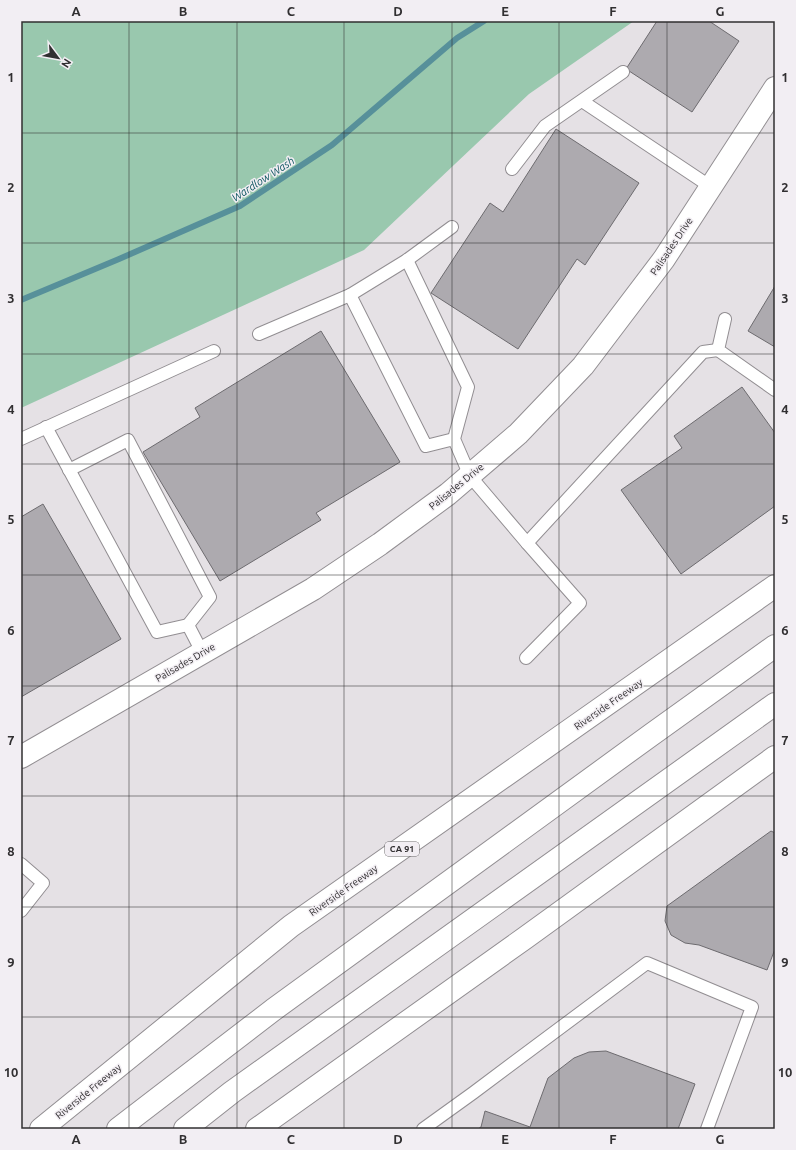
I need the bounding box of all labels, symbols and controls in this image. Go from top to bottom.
text: A [71,4,81,18]
text: B [179,4,188,18]
text: C [287,4,296,18]
text: D [393,4,403,18]
text: E [501,4,509,18]
text: F [609,4,617,18]
text: G [716,4,725,18]
north arrow [38,38,78,78]
text: N [59,57,74,70]
text: 1 [7,70,15,84]
text: 1 [781,70,789,84]
water label: Wardlow Wash [229,154,297,204]
text: 2 [7,180,15,194]
text: 2 [781,180,789,194]
street label: Palisades Drive [648,215,695,277]
text: 3 [7,291,15,305]
text: 3 [781,291,789,305]
text: 4 [7,402,15,416]
text: 4 [781,402,789,416]
street label: Palisades Drive [427,461,486,512]
text: 5 [7,512,15,526]
text: 5 [781,512,789,526]
text: 6 [7,623,15,637]
text: 6 [781,623,789,637]
street label: Palisades Drive [153,641,217,684]
street label: Riverside Freeway [572,677,645,732]
text: 7 [7,733,15,747]
text: 7 [781,733,789,747]
road number: CA 91 [385,842,419,856]
text: 8 [7,844,15,858]
text: 8 [781,844,789,858]
street label: Riverside Freeway [307,863,380,918]
text: 9 [7,955,15,969]
text: 9 [781,955,789,969]
street label: Riverside Freeway [53,1062,123,1121]
text: 10 [4,1065,18,1079]
text: 10 [778,1065,792,1079]
text: A [71,1132,81,1146]
text: B [179,1132,188,1146]
text: C [287,1132,296,1146]
text: D [393,1132,403,1146]
text: E [501,1132,509,1146]
text: F [609,1132,617,1146]
text: G [716,1132,725,1146]

